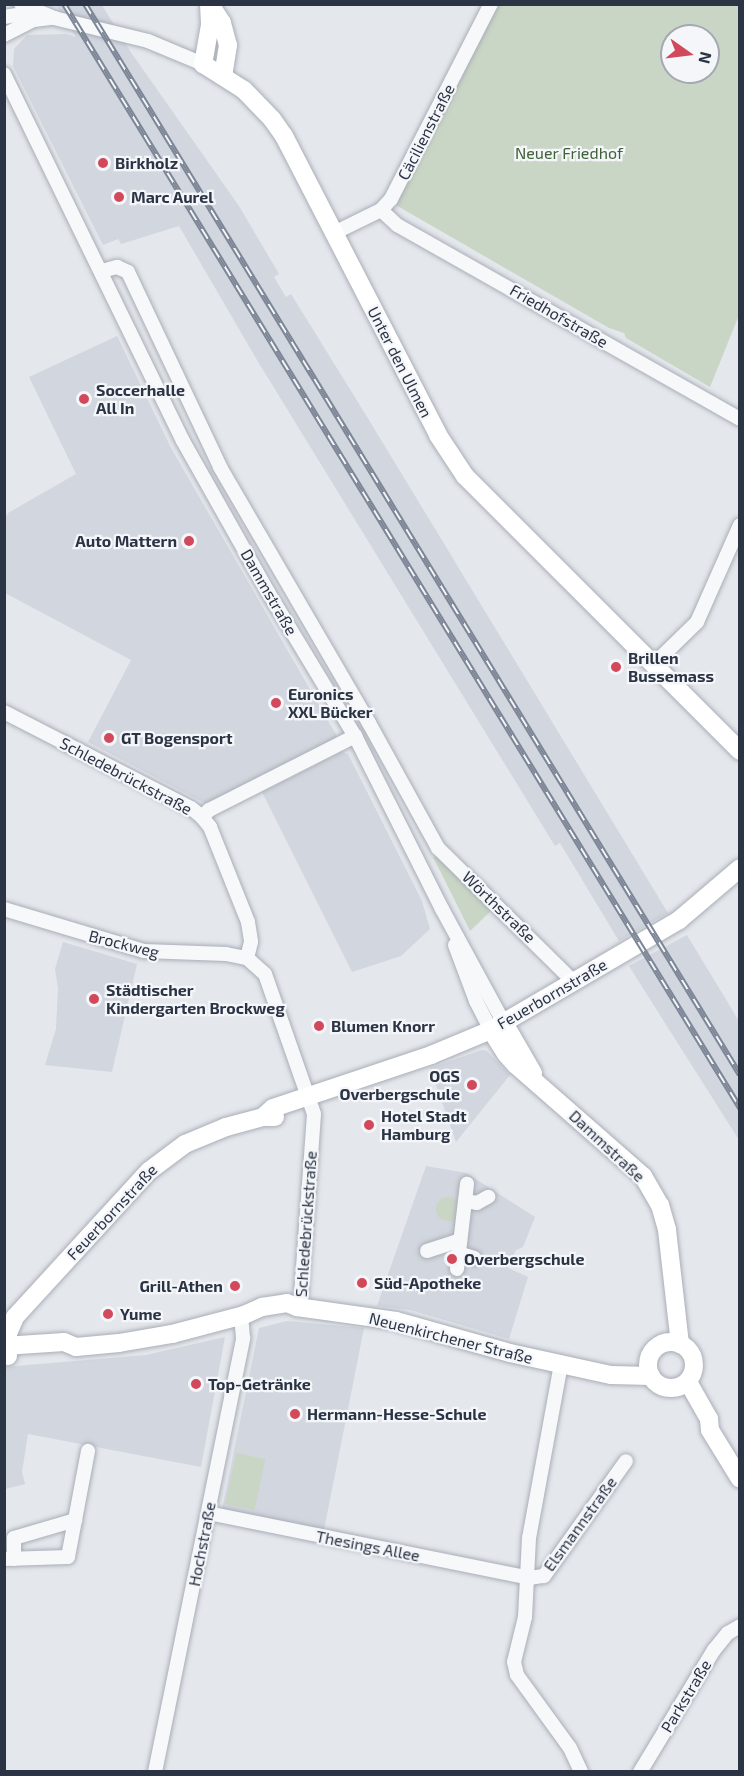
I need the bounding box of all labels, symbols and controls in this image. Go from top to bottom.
north arrow [660,24,720,84]
text: N [695,50,717,66]
street label: Cäcilienstraße [394,81,458,183]
park label: Neuer Friedhof [515,143,623,163]
place label: Birkholz [115,153,178,173]
marker: Birkholz [96,156,110,170]
place label: Marc Aurel [131,187,214,207]
marker: Marc Aurel [112,190,126,204]
street label: Friedhofstraße [507,280,611,352]
street label: Unter den Ulmen [364,303,436,421]
place label: Soccerhalle All In [96,380,185,418]
marker: Soccerhalle All In [77,392,91,406]
place label: Auto Mattern [75,531,177,551]
marker: Auto Mattern [182,534,196,548]
street label: Dammstraße [237,546,301,638]
place label: Brillen Bussemass [628,648,714,686]
marker: Brillen Bussemass [609,660,623,674]
place label: Euronics XXL Bücker [288,684,373,722]
marker: Euronics XXL Bücker [269,696,283,710]
place label: GT Bogensport [121,728,233,748]
marker: GT Bogensport [102,731,116,745]
street label: Schledebrückstraße [57,733,195,819]
street label: Wörthstraße [458,867,540,947]
street label: Brockweg [87,926,161,962]
street label: Feuerbornstraße [494,955,610,1033]
place label: Städtischer Kindergarten Brockweg [106,980,285,1018]
marker: Städtischer Kindergarten Brockweg [87,992,101,1006]
place label: Blumen Knorr [331,1016,435,1036]
marker: Blumen Knorr [312,1019,326,1033]
place label: OGS Overbergschule [340,1066,460,1104]
marker: OGS Overbergschule [465,1078,479,1092]
place label: Hotel Stadt Hamburg [381,1106,467,1144]
street label: Dammstraße [565,1106,649,1186]
marker: Hotel Stadt Hamburg [362,1118,376,1132]
street label: Schledebrückstraße [291,1150,321,1298]
street label: Feuerbornstraße [63,1160,161,1264]
place label: Overbergschule [464,1249,584,1269]
marker: Overbergschule [445,1252,459,1266]
place label: Süd-Apotheke [374,1273,481,1293]
place label: Grill-Athen [139,1276,223,1296]
marker: Süd-Apotheke [355,1276,369,1290]
marker: Grill-Athen [228,1279,242,1293]
place label: Yume [120,1304,162,1324]
marker: Yume [101,1307,115,1321]
street label: Neuenkirchener Straße [367,1308,535,1368]
place label: Top-Getränke [208,1374,311,1394]
marker: Top-Getränke [189,1377,203,1391]
place label: Hermann-Hesse-Schule [307,1404,487,1424]
marker: Hermann-Hesse-Schule [288,1407,302,1421]
street label: Elsmannstraße [539,1473,621,1575]
street label: Hochstraße [184,1500,220,1588]
street label: Thesings Allee [314,1526,422,1566]
street label: Parkstraße [657,1656,715,1736]

